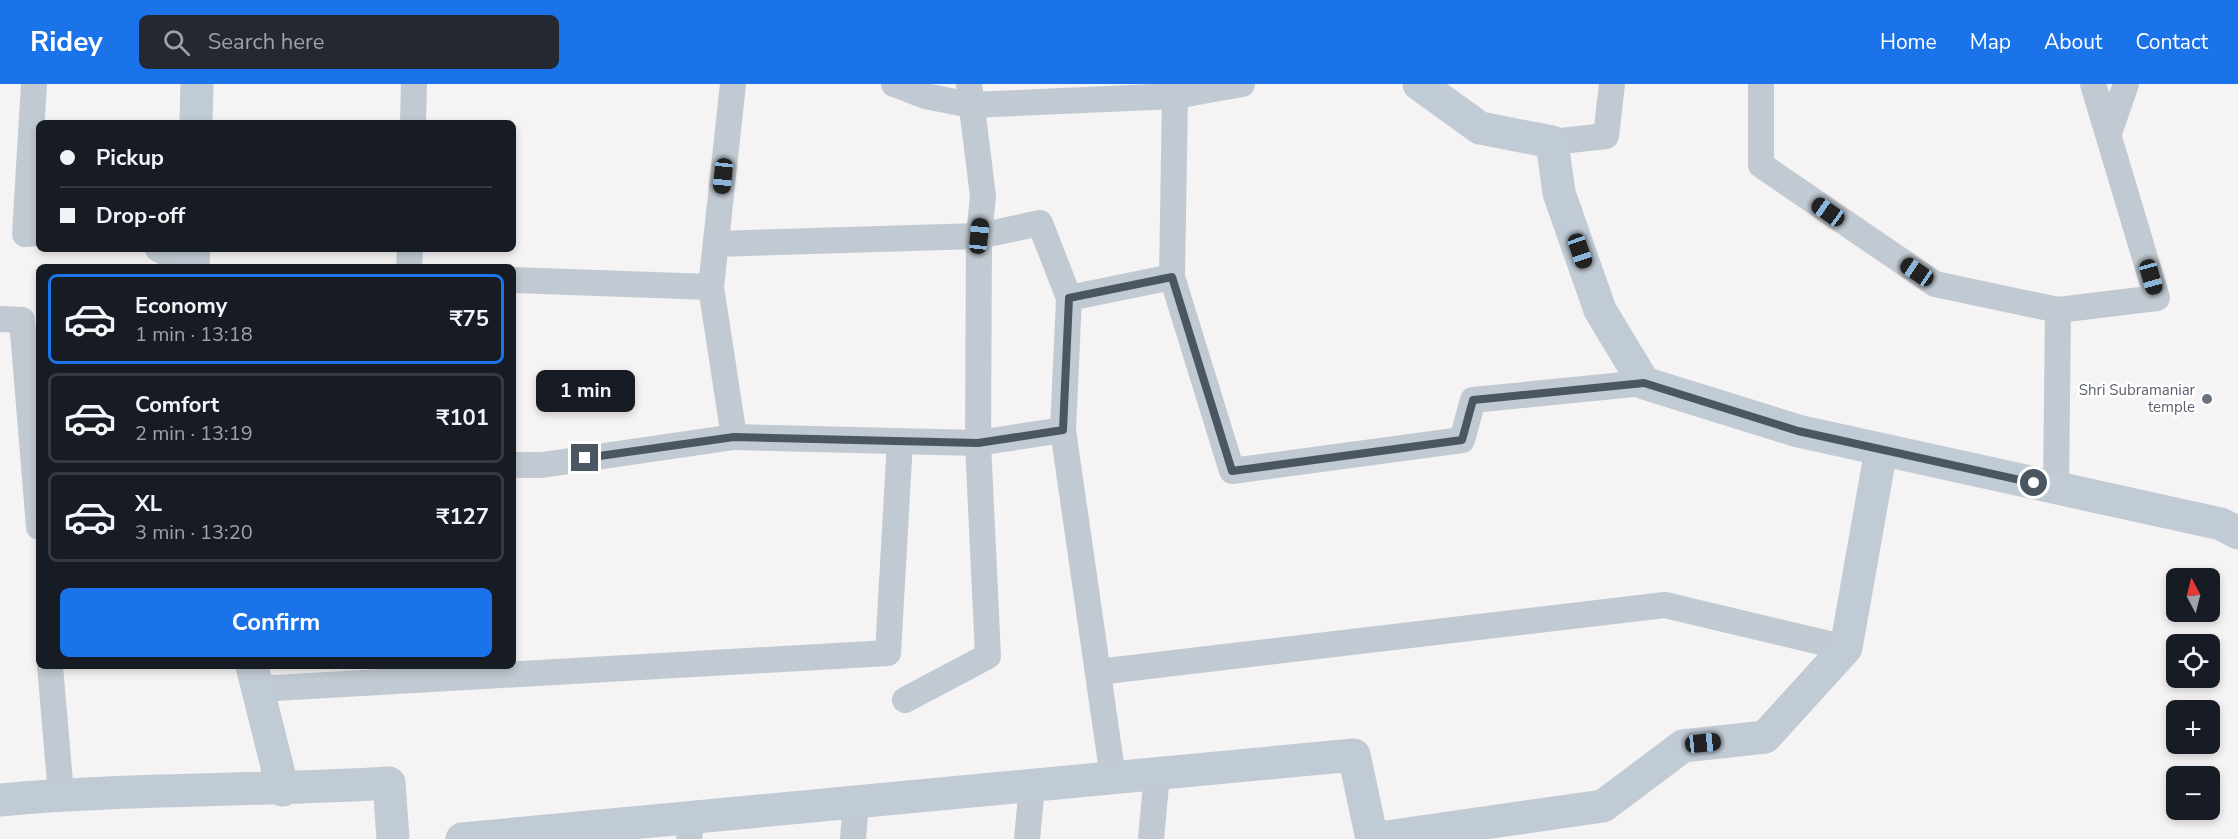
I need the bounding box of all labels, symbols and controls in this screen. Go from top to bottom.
search box [139,15,559,69]
text: Ridey [30,23,103,61]
icon: search [160,26,193,59]
text: Search here [208,27,324,57]
text: Home [1880,28,1937,56]
text: Map [1970,28,2011,56]
text: About [2044,28,2102,56]
text: Contact [2135,28,2208,56]
text: Pickup [96,143,164,173]
car [712,157,734,195]
car [1808,194,1848,230]
text: Drop-off [96,201,185,231]
car [968,217,990,255]
car [1566,231,1594,271]
car [1897,254,1937,290]
car [2137,257,2165,297]
text: Economy [135,291,227,321]
icon: car [63,292,117,346]
text: ₹75 [449,304,489,334]
text: 1 min · 13:18 [135,321,253,348]
callout: 1 min [536,371,634,413]
text: 1 min [560,377,611,404]
place label: Shri Subramaniar temple [2079,380,2196,417]
text: Comfort [135,390,219,420]
icon: car [63,391,117,445]
marker: Shri Subramaniar temple [2200,392,2214,406]
text: ₹101 [436,403,489,433]
text: 2 min · 13:19 [135,420,253,447]
route end [571,444,598,471]
route start [2020,469,2047,496]
text: XL [135,489,162,519]
icon: car [63,490,117,544]
text: ₹127 [436,502,489,532]
text: 3 min · 13:20 [135,519,253,546]
north arrow [2166,568,2220,622]
map controls [2166,568,2220,820]
button: Confirm [60,588,492,657]
button: locate [2166,634,2220,688]
button: + [2166,700,2220,754]
car [1684,732,1722,754]
button: − [2166,766,2220,820]

